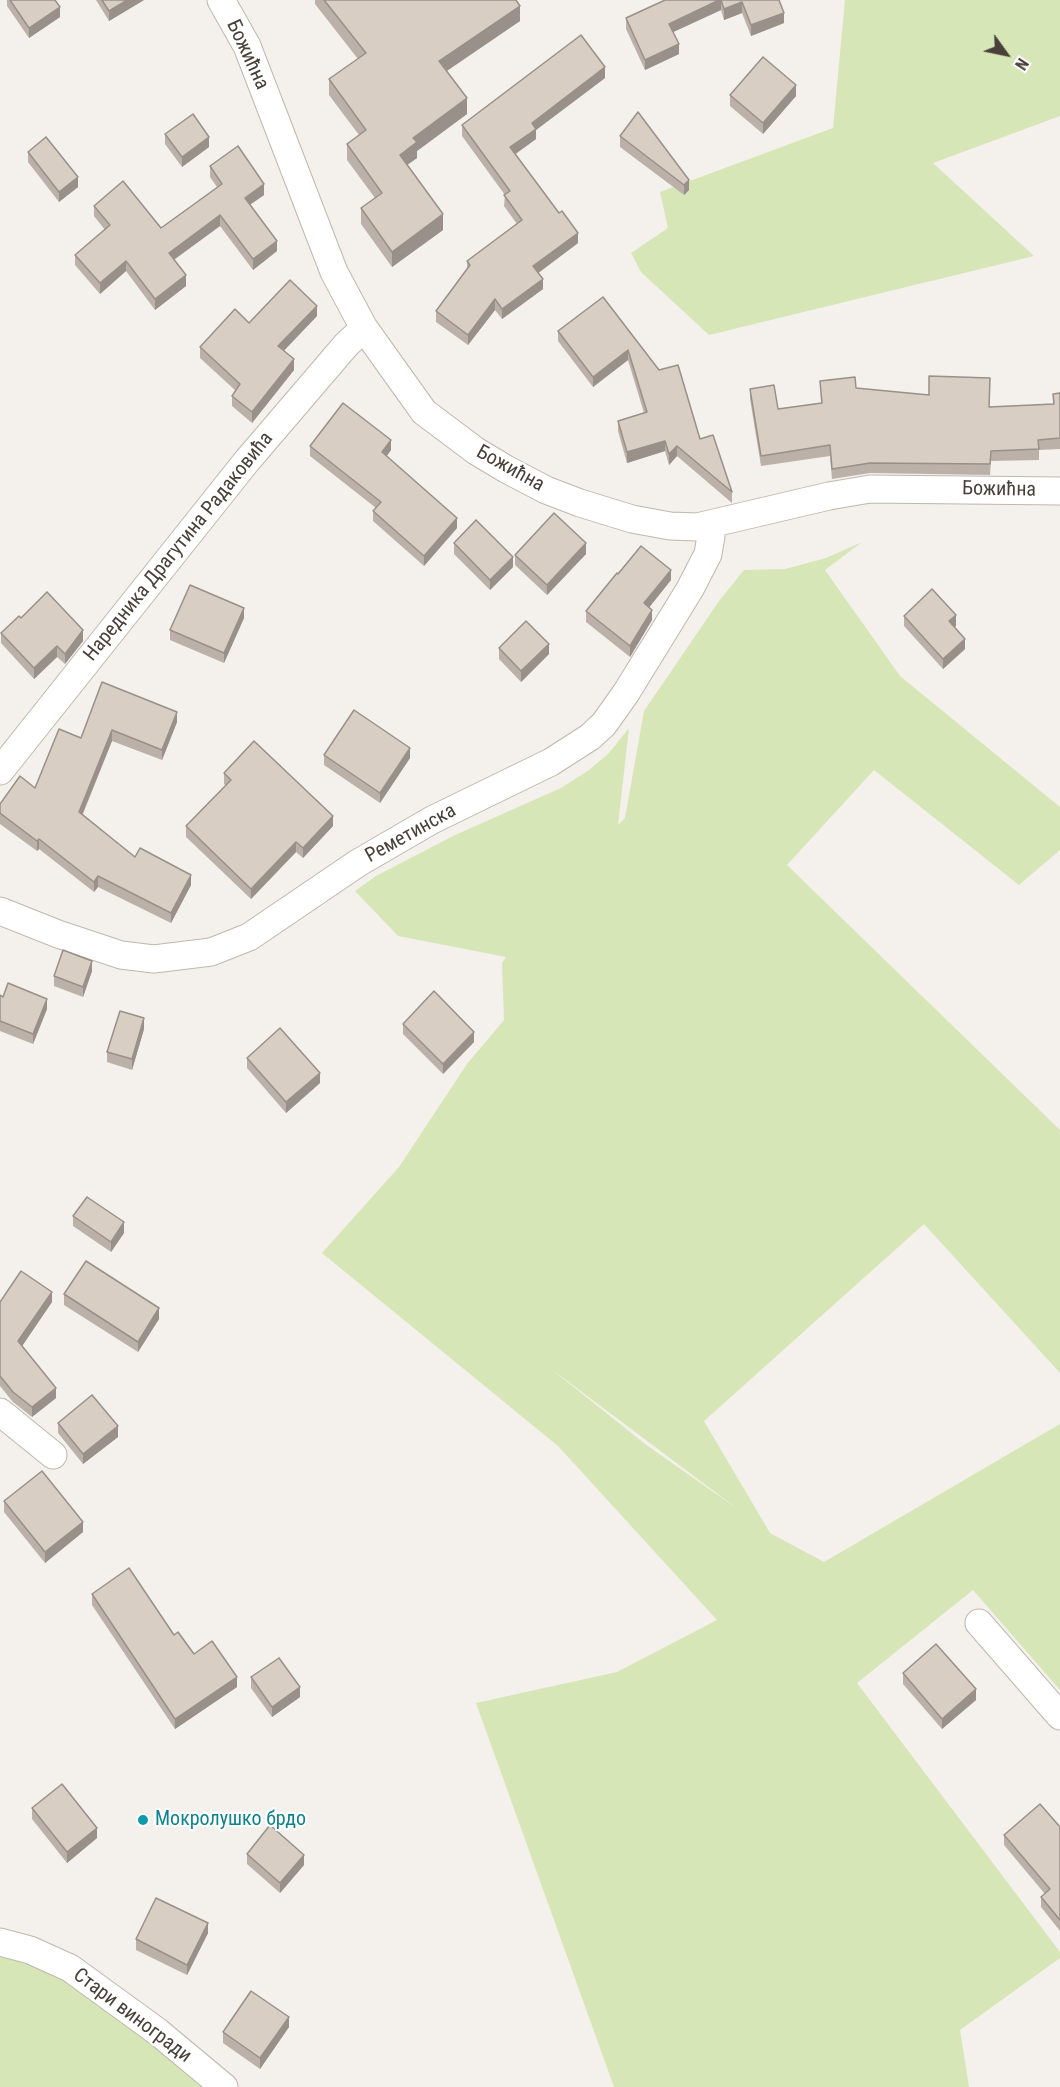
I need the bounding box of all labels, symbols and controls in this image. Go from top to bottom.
street label: Божићна [220,16,274,94]
north arrow [976,24,1036,84]
text: N [1011,55,1032,73]
street label: Наредника Драгутина Радаковића [79,428,279,666]
street label: Божићна [472,441,548,497]
street label: Божићна [962,477,1036,503]
street label: Реметинска [362,799,460,869]
place label: Мокролушко брдо [155,1808,306,1832]
marker: Мокролушко брдо [136,1813,150,1827]
street label: Стари виногради [68,1964,196,2068]

